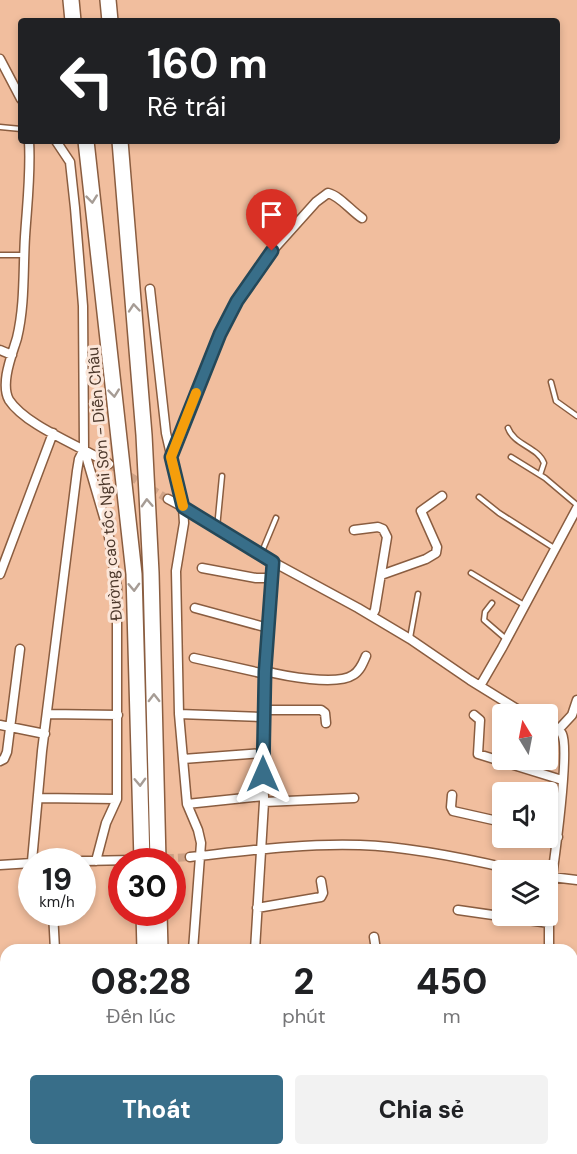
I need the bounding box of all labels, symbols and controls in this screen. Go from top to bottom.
text: 160 m [147,36,268,91]
icon: left [48,42,126,120]
text: Rẽ trái [147,89,227,124]
pin [246,189,297,251]
one-way arrow [86,195,98,204]
icon: arrive [255,198,288,231]
one-way arrow [128,304,141,313]
street label: Đường cao tốc Nghi Sơn - Diễn Châu [82,346,127,622]
one-way arrow [107,388,120,398]
one-way arrow [141,498,154,507]
one-way arrow [128,582,141,591]
one-way arrow [148,693,160,702]
north arrow [492,704,558,770]
map controls [492,704,558,926]
position arrow [231,742,295,806]
one-way arrow [134,777,146,786]
button: sound [492,782,558,848]
speed limit sign: 30 [108,848,186,926]
text: 19 [42,860,72,899]
button: layers [492,860,558,926]
text: km/h [39,892,75,912]
text: 08:28 [91,958,192,1005]
text: 2 [293,958,314,1005]
text: 450 [416,958,487,1005]
text: Đến lúc [106,1003,176,1029]
text: phút [282,1003,325,1029]
text: m [443,1003,461,1029]
button: Thoát [30,1075,283,1144]
button: Chia sẻ [295,1075,548,1144]

